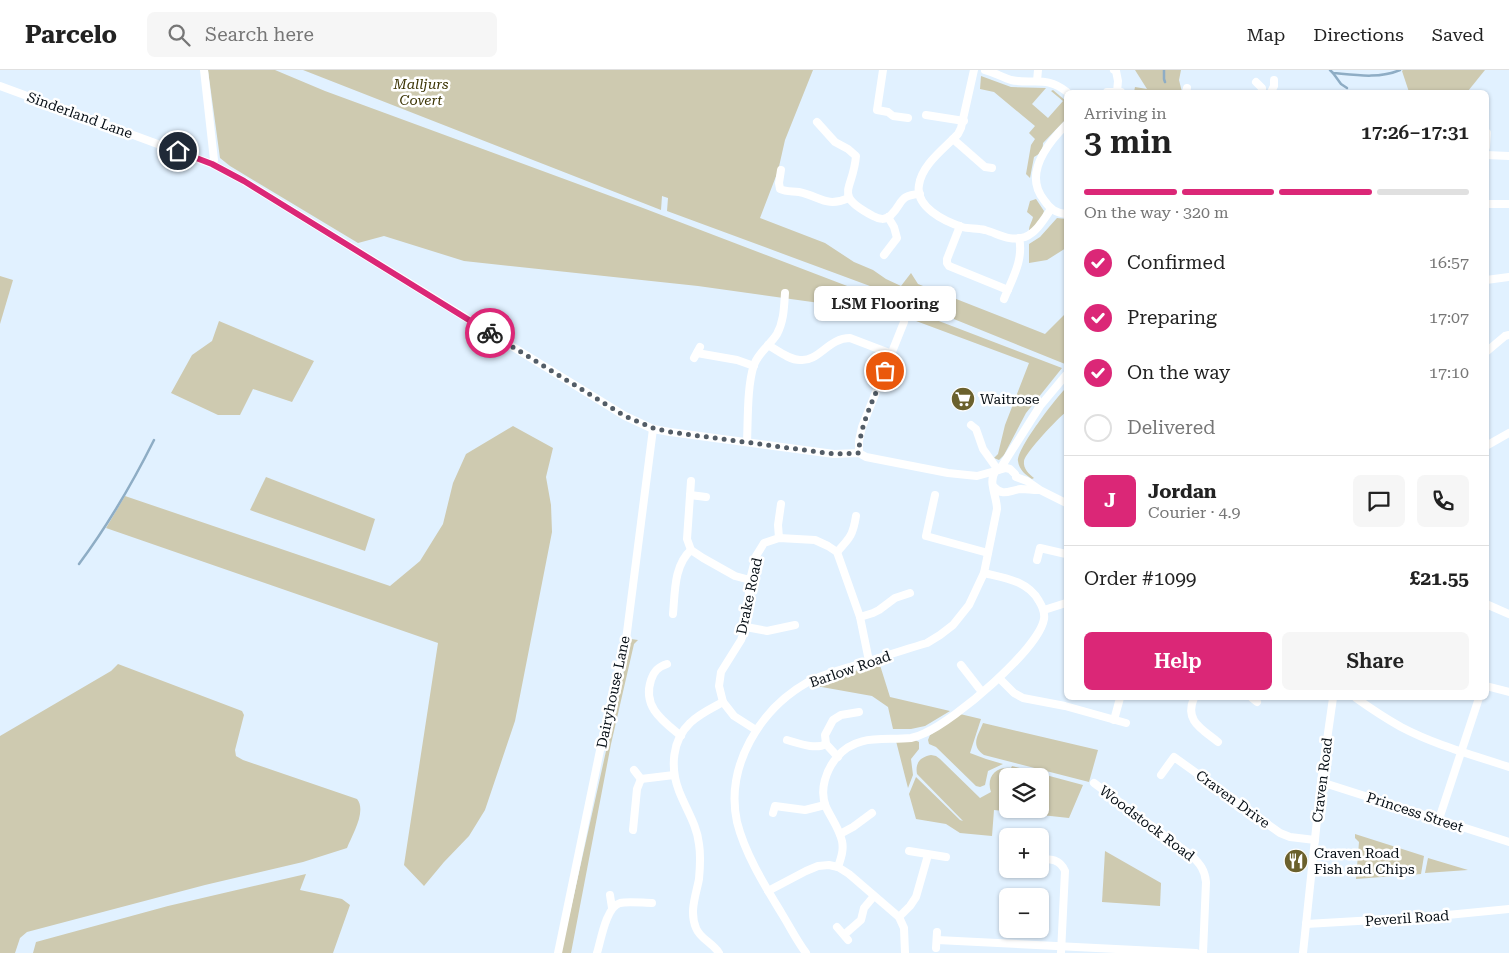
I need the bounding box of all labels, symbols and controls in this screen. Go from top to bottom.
search box [147,12,497,57]
text: Parcelo [25,21,117,49]
icon: search [165,21,193,49]
text: Search here [205,23,314,46]
text: Map [1247,24,1285,45]
text: Directions [1313,24,1404,45]
text: Saved [1432,24,1484,45]
park label: Malljurs Covert [393,76,449,108]
street label: Sinderland Lane [25,88,135,142]
text: Arriving in [1084,104,1167,123]
text: 17:26–17:31 [1361,121,1469,144]
text: 3 min [1084,123,1172,161]
pin [157,130,199,172]
icon: home [164,137,192,165]
text: On the way · 320 m [1084,203,1229,222]
icon: check [1084,249,1112,277]
text: Confirmed [1127,251,1225,274]
text: 16:57 [1429,253,1469,272]
callout: LSM Flooring [814,286,956,321]
text: LSM Flooring [831,294,939,313]
icon: check [1084,304,1112,332]
text: Preparing [1127,306,1217,329]
courier [465,308,515,358]
text: 17:07 [1429,308,1469,327]
icon: bike [476,319,504,347]
pin [864,350,906,392]
icon: bag [871,357,899,385]
icon: check [1084,359,1112,387]
text: On the way [1127,361,1230,384]
text: 17:10 [1429,363,1469,382]
supermarket icon: Waitrose [950,386,976,412]
place label: Waitrose [980,391,1040,407]
text: Delivered [1127,416,1215,439]
button: chat [1353,475,1405,527]
button: phone [1417,475,1469,527]
text: Jordan [1148,480,1217,503]
text: J [1104,489,1116,512]
text: Courier · 4.9 [1148,503,1241,522]
street label: Drake Road [733,556,765,636]
text: Order #1099 [1084,567,1196,590]
text: £21.55 [1410,567,1469,590]
button: Help [1084,632,1272,690]
button: Share [1282,632,1469,690]
street label: Dairyhouse Lane [593,634,633,750]
street label: Barlow Road [807,648,893,690]
street label: Craven Road [1309,737,1335,823]
street label: Craven Drive [1193,767,1273,831]
map controls [999,768,1049,938]
button: layers [999,768,1049,818]
street label: Woodstock Road [1096,782,1198,864]
street label: Princess Street [1365,789,1465,835]
button: + [999,828,1049,878]
place label: Craven Road Fish and Chips [1314,845,1415,877]
restaurant icon: Craven Road Fish and Chips [1283,848,1309,874]
button: − [999,888,1049,938]
street label: Peveril Road [1364,907,1450,929]

